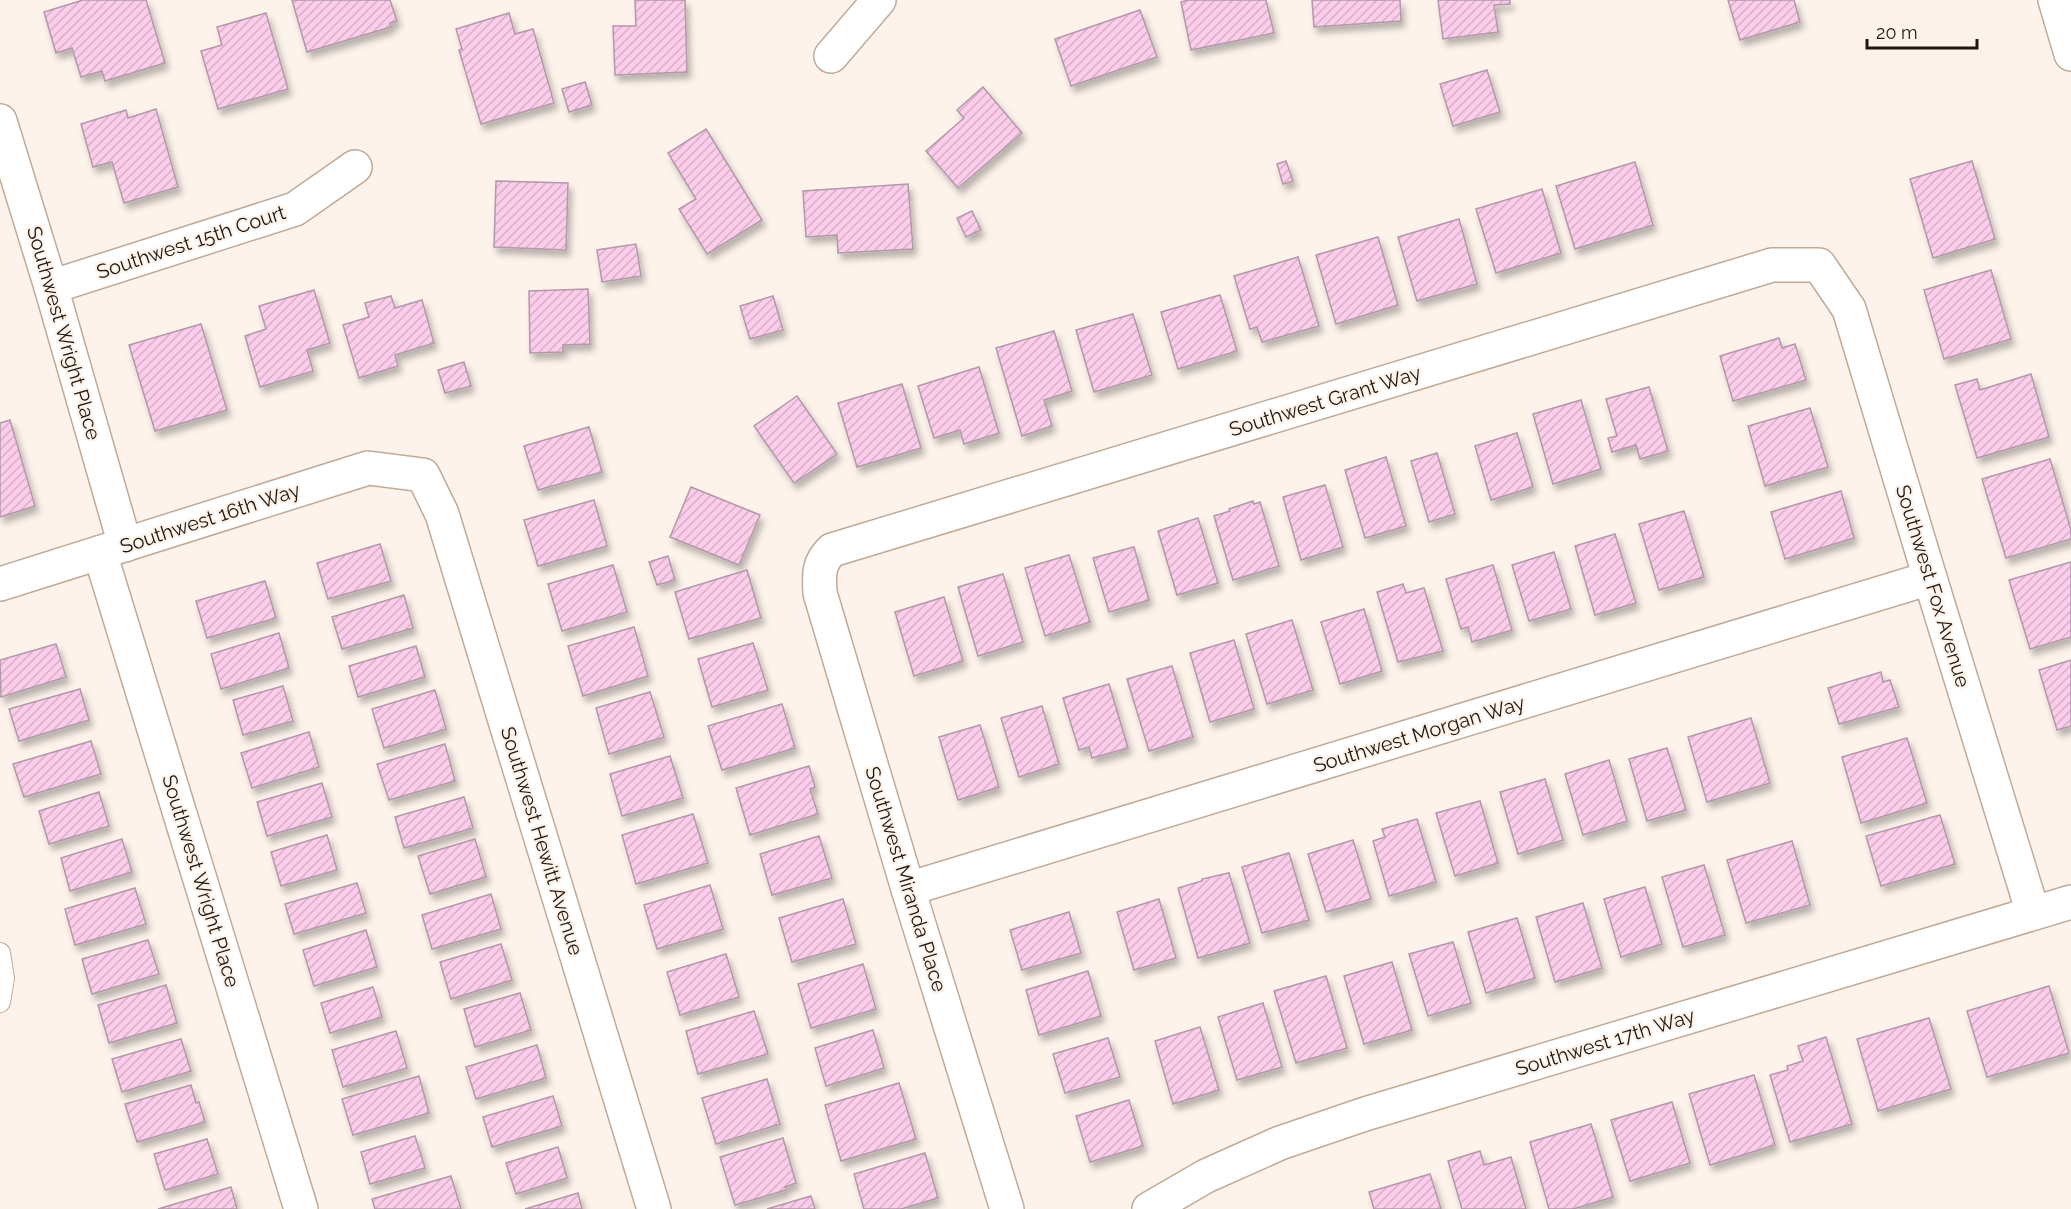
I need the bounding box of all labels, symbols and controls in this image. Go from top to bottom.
scale bar [1867,12,1976,50]
text: 20 m [1876,22,1918,43]
street label: Southwest 15th Court [93,200,289,284]
street label: Southwest Wright Place [22,223,106,443]
street label: Southwest Grant Way [1226,360,1424,442]
street label: Southwest 16th Way [117,478,303,558]
street label: Southwest Fox Avenue [1891,482,1975,690]
street label: Southwest Morgan Way [1310,690,1528,778]
street label: Southwest Hewitt Avenue [496,724,588,958]
street label: Southwest Miranda Place [860,763,952,995]
street label: Southwest Wright Place [157,772,245,990]
street label: Southwest 17th Way [1512,1003,1698,1081]

